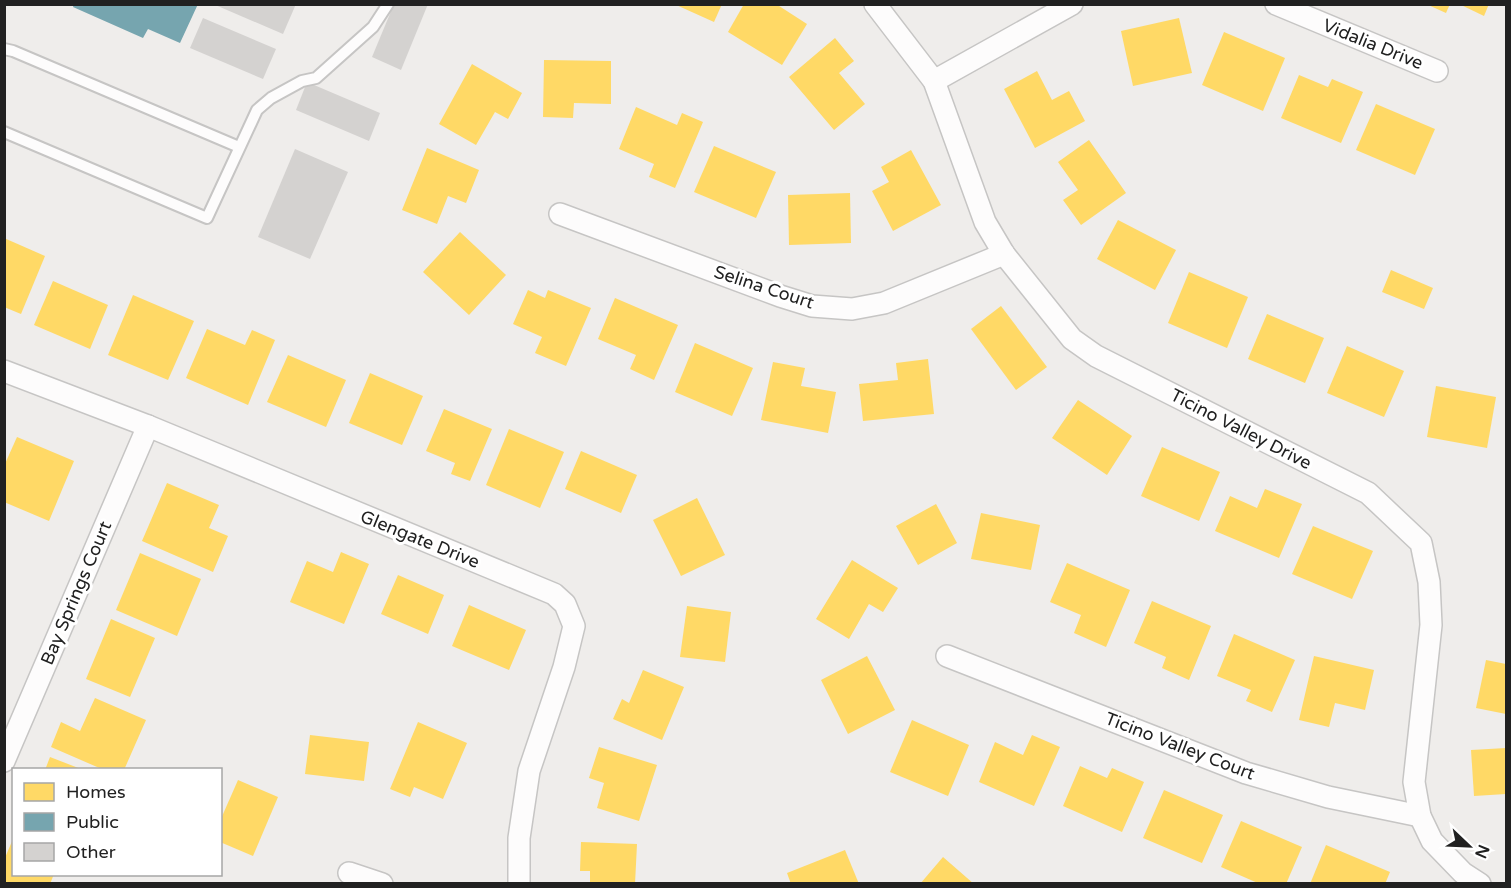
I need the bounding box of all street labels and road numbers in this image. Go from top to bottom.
street label: Vidalia Drive [1320,14,1426,74]
street label: Selina Court [711,260,817,314]
street label: Ticino Valley Drive [1167,384,1315,474]
street label: Glengate Drive [357,505,483,573]
street label: Bay Springs Court [36,518,116,668]
street label: Ticino Valley Court [1102,707,1258,785]

